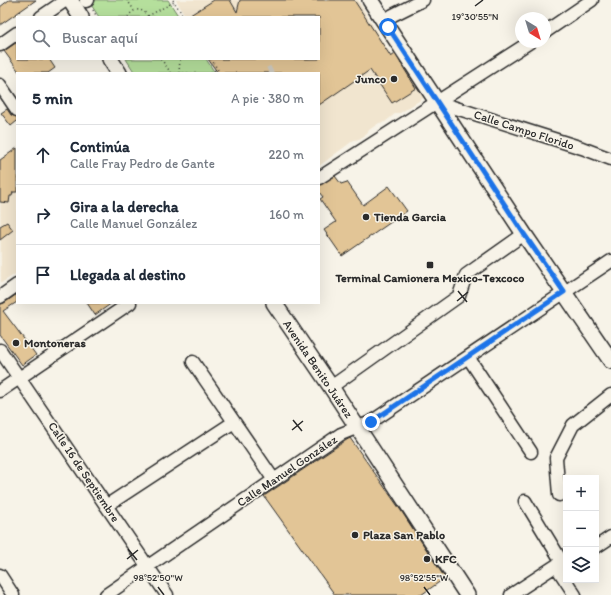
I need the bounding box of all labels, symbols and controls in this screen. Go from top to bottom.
text: 19°30'55"N [451,10,499,23]
north arrow [515,12,551,48]
search box [16,16,320,60]
route start [379,18,397,36]
icon: search [30,27,52,49]
text: Buscar aquí [62,29,138,47]
place label: Junco [354,72,386,86]
marker: Junco [389,74,399,84]
text: 5 min [32,88,72,108]
text: A pie · 380 m [231,91,304,106]
street label: Calle Campo Florido [472,107,576,153]
text: Continúa [70,138,130,156]
icon: ahead [32,144,54,166]
text: 220 m [268,147,304,162]
text: Calle Fray Pedro de Gante [70,156,215,171]
text: Gira a la derecha [70,198,179,216]
icon: right [32,204,54,226]
text: 160 m [269,207,304,222]
place label: Tienda Garcia [373,210,447,224]
marker: Tienda Garcia [361,212,371,222]
text: Calle Manuel González [70,216,197,231]
marker: Terminal Camionera Mexico-Texcoco [425,260,435,270]
icon: arrive [32,264,54,286]
text: Llegada al destino [70,266,186,284]
place label: Terminal Camionera Mexico-Texcoco [335,271,524,285]
street label: Avenida Benito Juárez [280,317,356,421]
place label: Montoneras [24,336,87,350]
marker: Montoneras [11,338,21,348]
route end [362,413,380,431]
street label: Calle 16 de Septiembre [45,419,123,525]
street label: Calle Manuel González [234,432,340,510]
map controls [563,475,599,583]
button: + [563,475,599,511]
button: − [563,511,599,547]
place label: Plaza San Pablo [363,528,445,542]
marker: Plaza San Pablo [350,530,360,540]
button: layers [563,547,599,583]
place label: KFC [435,552,457,566]
marker: KFC [422,554,432,564]
text: 98°52'50"W [133,571,183,584]
text: 98°52'55"W [400,571,449,584]

